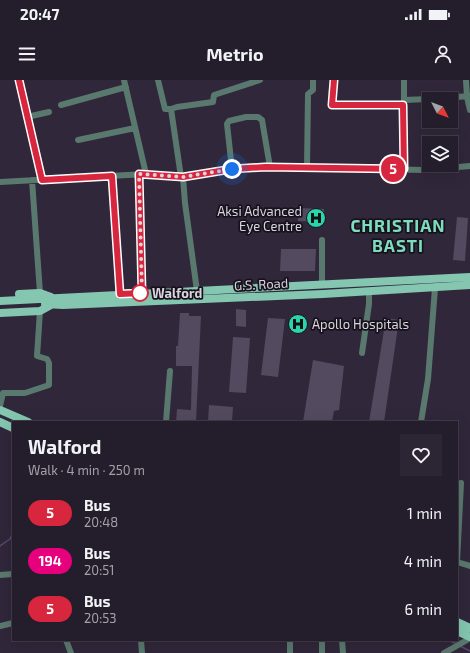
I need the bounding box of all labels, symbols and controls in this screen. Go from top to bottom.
text: 20:47 [20,5,60,23]
icon: menu [16,43,38,65]
text: Metrio [206,43,264,65]
icon: person [432,43,454,65]
north arrow [422,92,458,128]
map controls [422,92,458,172]
button: layers [422,136,458,172]
line badge: 5 [380,156,406,182]
your location [222,159,242,179]
text: 5 [389,160,397,177]
place label: Aksi Advanced Eye Centre [217,203,302,234]
hospital icon: Aksi Advanced Eye Centre [305,207,327,229]
district label: CHRISTIAN BASTI [350,215,446,255]
street label: G.S. Road [233,275,289,293]
marker: Walford [131,284,149,302]
place label: Walford [152,285,202,301]
hospital icon: Apollo Hospitals [287,313,309,335]
place label: Apollo Hospitals [312,316,409,332]
button: heart [400,434,442,476]
text: Walford [28,435,101,458]
text: Walk · 4 min · 250 m [28,462,145,478]
text: Bus [84,496,110,514]
text: 5 [46,504,54,521]
text: 1 min [407,504,442,522]
text: 20:48 [84,514,118,530]
text: Bus [84,544,110,562]
text: 194 [38,552,62,569]
text: 4 min [404,552,442,570]
text: 20:51 [84,562,114,578]
text: Bus [84,592,110,610]
text: 5 [46,600,54,617]
text: 6 min [404,600,442,618]
text: 20:53 [84,610,116,626]

